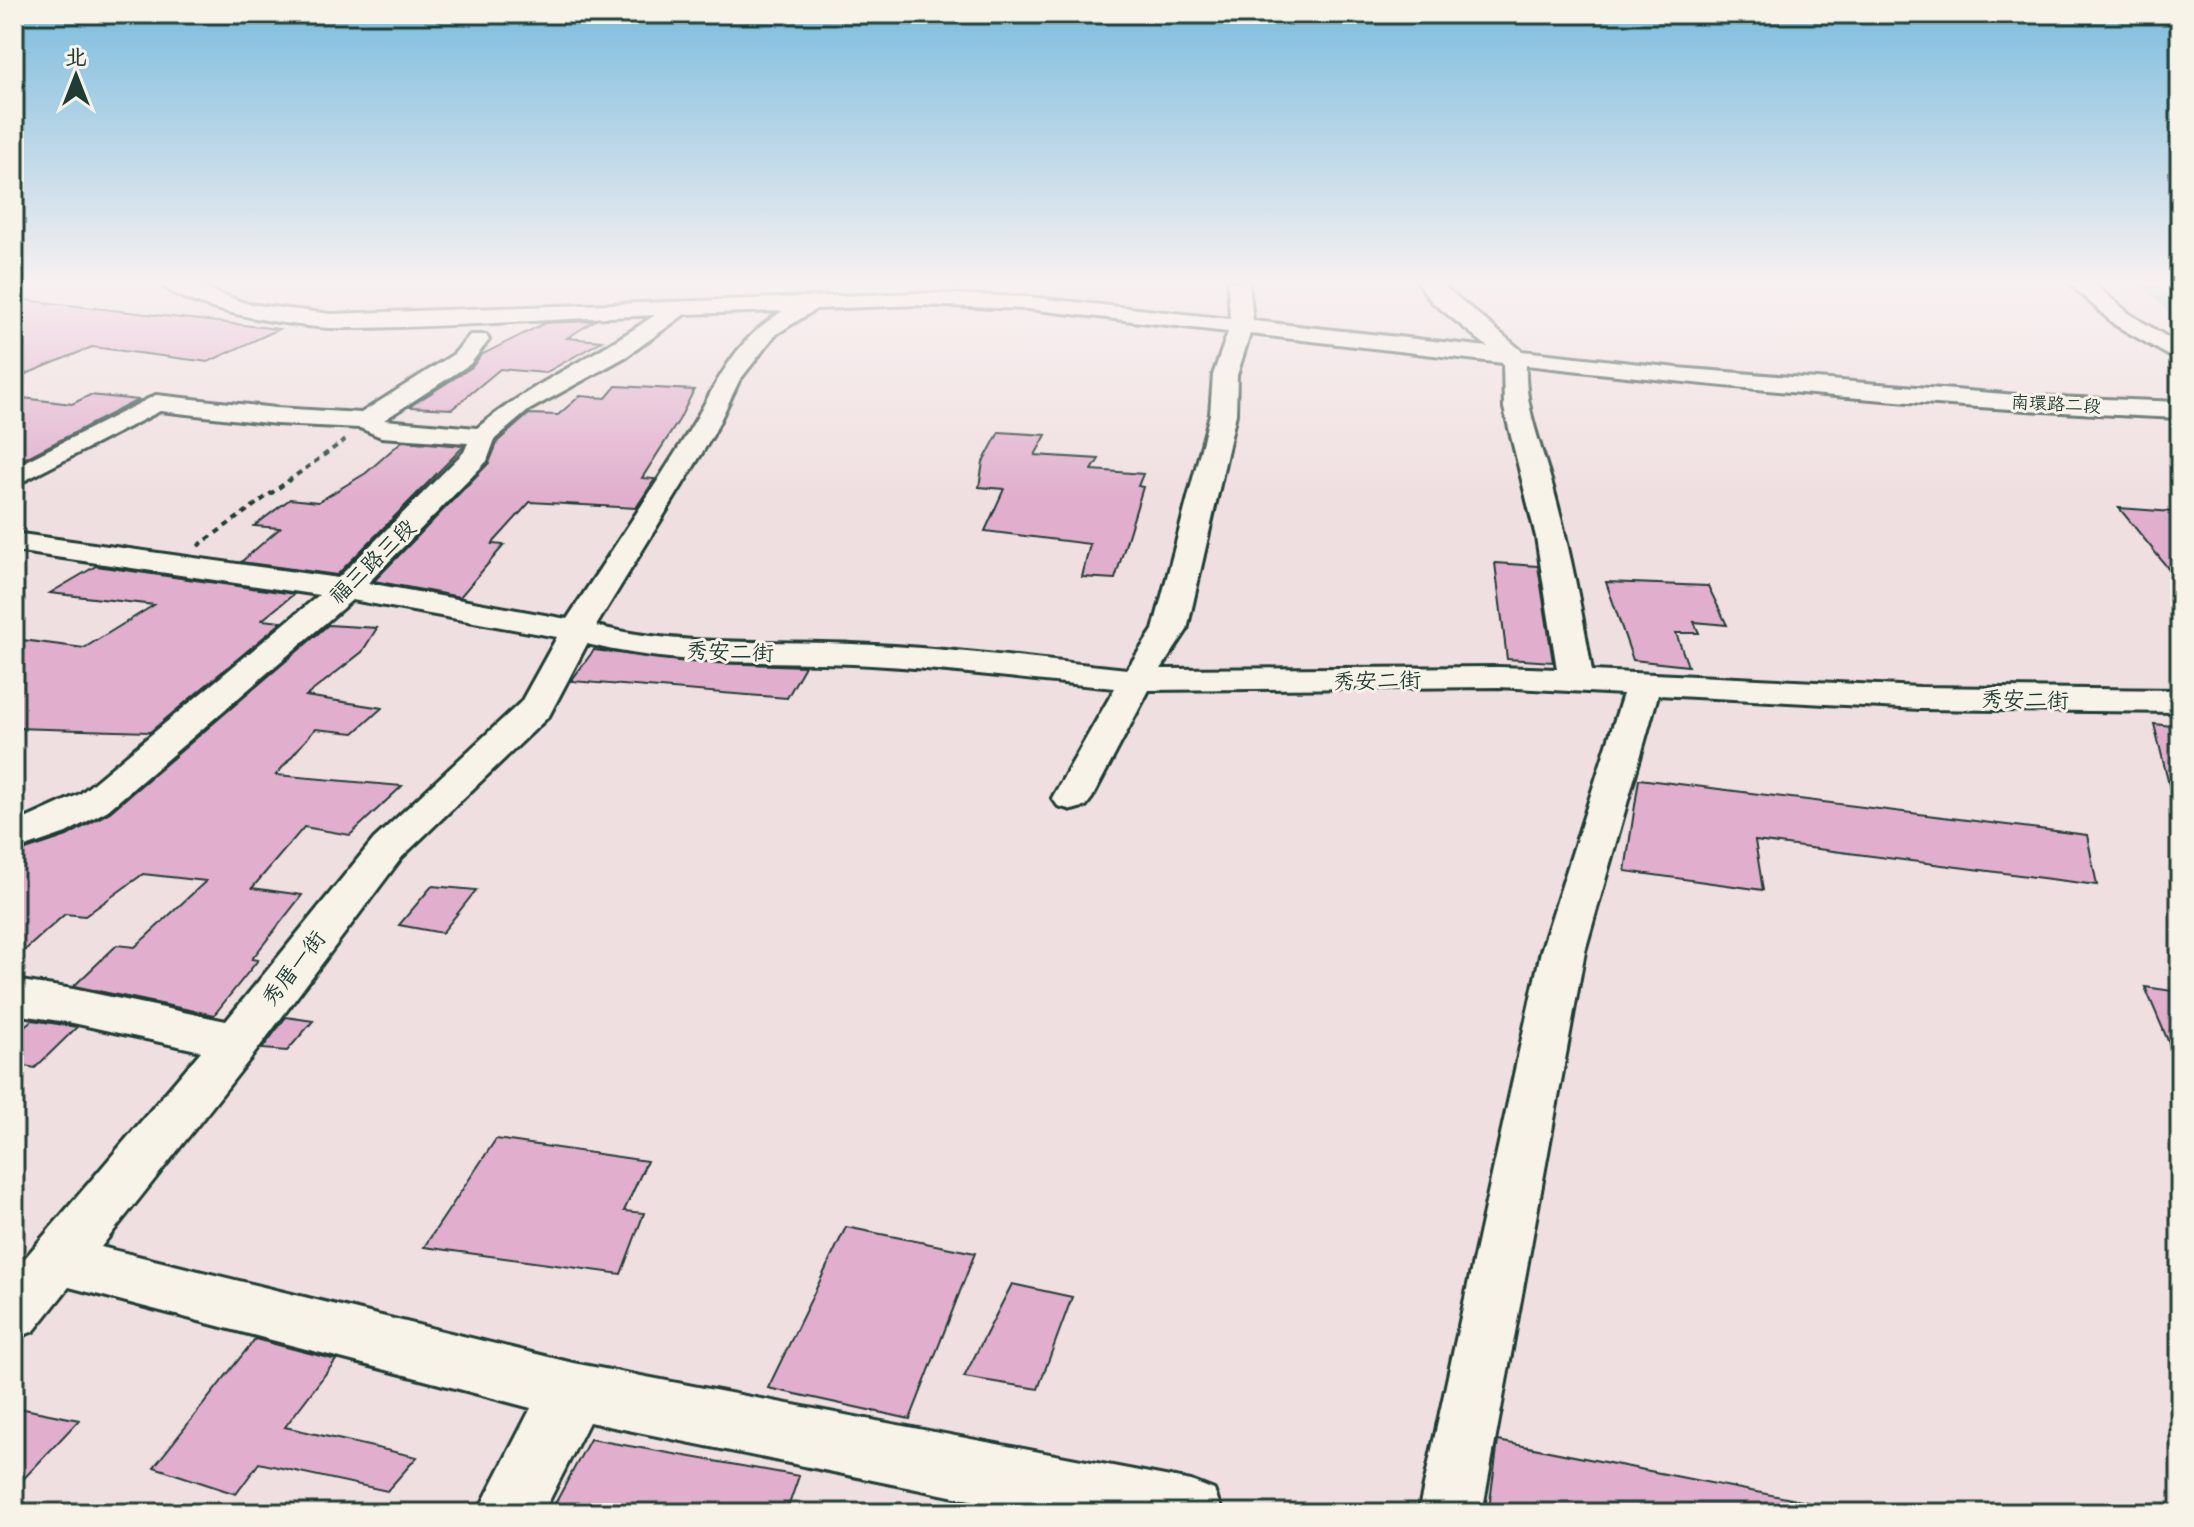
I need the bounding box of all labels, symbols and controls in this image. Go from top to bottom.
north arrow [36,36,116,116]
text: 北 [65,41,87,71]
street label: 南環路二段 [2010,389,2102,418]
street label: 福三路三段 [322,512,422,610]
street label: 秀安二街 [685,634,775,668]
street label: 秀安二街 [1333,664,1421,696]
street label: 秀安二街 [1981,683,2069,715]
street label: 秀厝一街 [254,924,332,1012]

